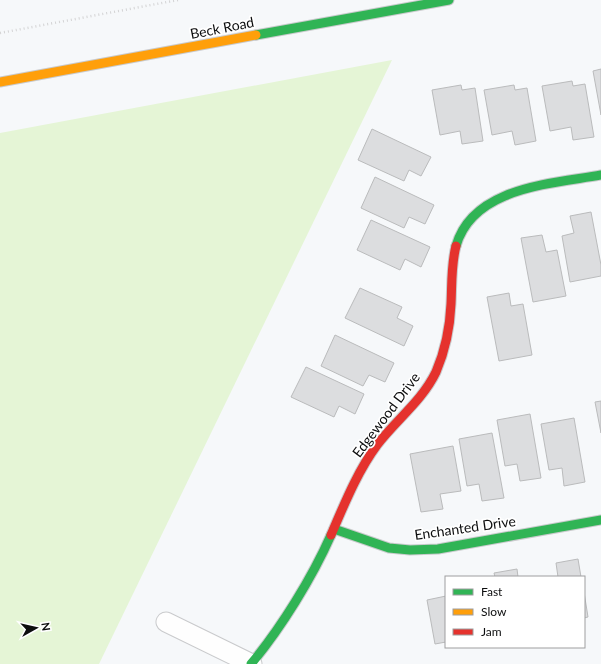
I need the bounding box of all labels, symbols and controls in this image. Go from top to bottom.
street label: Beck Road [188,13,255,42]
street label: Edgewood Drive [348,369,423,460]
street label: Enchanted Drive [413,512,517,543]
legend [445,576,585,648]
text: Fast [481,584,503,599]
text: Slow [481,604,507,619]
north arrow [16,608,56,648]
text: N [39,621,53,632]
text: Jam [481,624,502,639]

